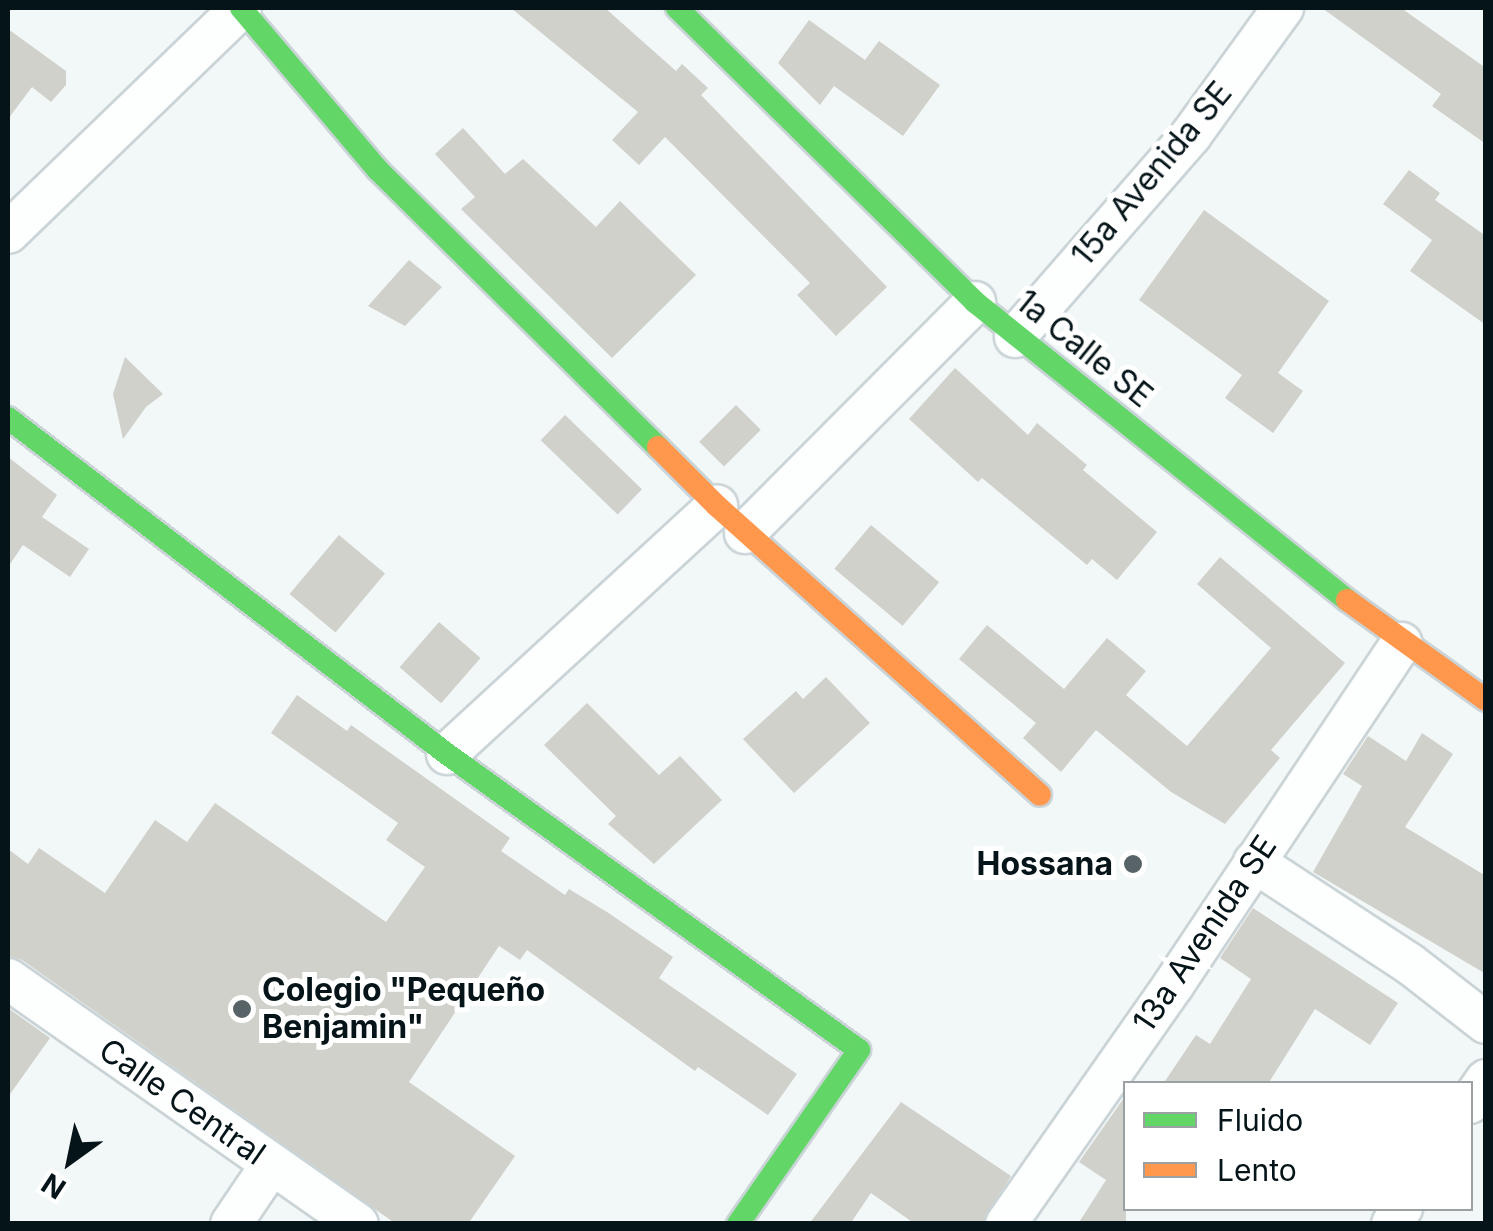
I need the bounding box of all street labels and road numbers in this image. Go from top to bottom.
street label: 15a Avenida SE [1064,74,1240,274]
street label: 1a Calle SE [1008,282,1160,416]
street label: 13a Avenida SE [1125,828,1285,1040]
street label: Calle Central [92,1031,272,1173]

